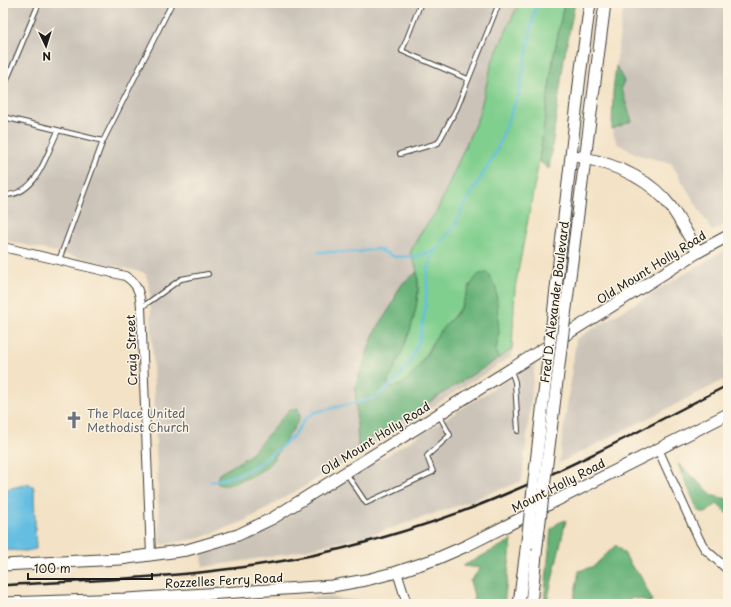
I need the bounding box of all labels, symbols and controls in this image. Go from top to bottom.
north arrow [26,26,66,66]
text: N [42,48,52,65]
street label: Fred D. Alexander Boulevard [535,219,573,384]
street label: Old Mount Holly Road [593,226,709,308]
street label: Craig Street [121,314,141,386]
street label: Old Mount Holly Road [317,397,433,479]
place label: The Place United Methodist Church [87,404,189,436]
church icon: The Place United Methodist Church [64,410,84,430]
street label: Mount Holly Road [508,454,608,516]
scale bar [28,555,152,581]
text: 100 m [34,559,71,577]
street label: Rozzelles Ferry Road [164,568,284,592]

